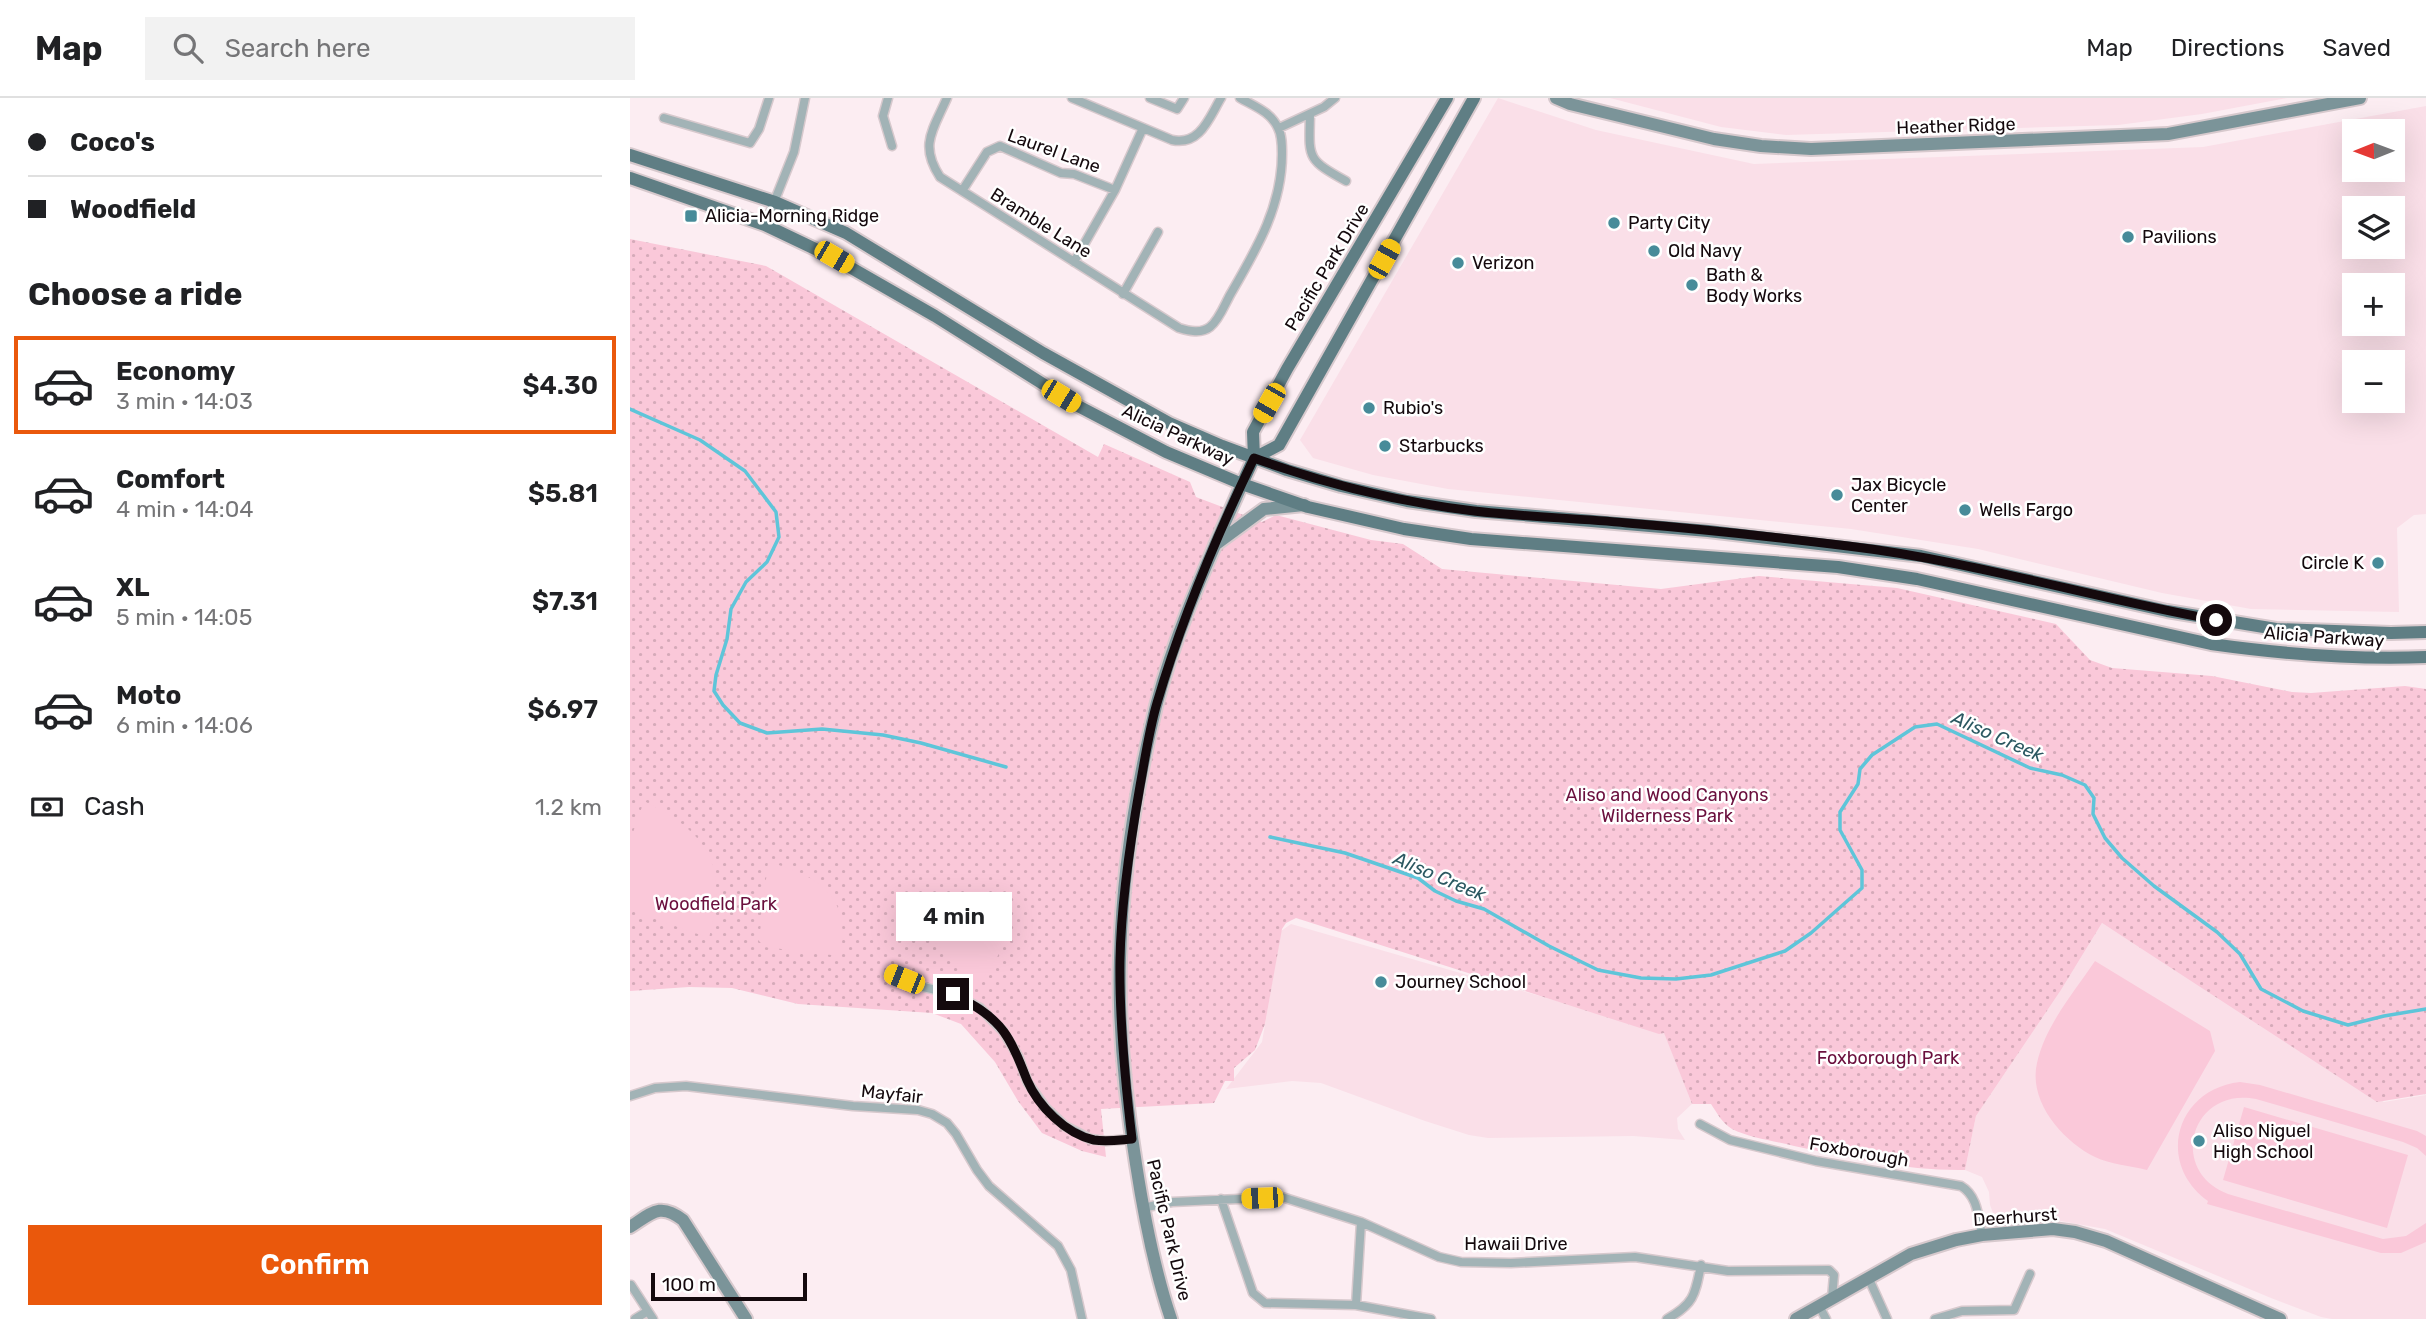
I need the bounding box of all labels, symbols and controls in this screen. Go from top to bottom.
search box [145,17,635,80]
text: Map [35,29,103,68]
icon: search [169,29,207,67]
text: Search here [225,33,370,64]
text: Map [2086,34,2133,62]
text: Directions [2171,34,2284,62]
text: Saved [2322,34,2391,62]
street label: Heather Ridge [1896,113,2016,139]
north arrow [2342,119,2404,182]
map controls [2342,119,2405,413]
street label: Laurel Lane [1004,124,1104,178]
text: Coco's [70,127,155,158]
street label: Bramble Lane [986,183,1096,263]
text: Woodfield [70,194,196,225]
button: layers [2342,196,2405,259]
street label: Pacific Park Drive [1280,199,1374,335]
place label: Alicia-Morning Ridge [705,205,879,227]
marker: Alicia-Morning Ridge [683,208,699,224]
place label: Party City [1628,212,1710,234]
marker: Party City [1606,215,1622,231]
place label: Pavilions [2142,226,2217,248]
marker: Pavilions [2120,229,2136,245]
car [1365,236,1404,282]
car [811,237,858,277]
place label: Old Navy [1668,240,1742,262]
marker: Old Navy [1646,243,1662,259]
place label: Verizon [1472,252,1534,274]
marker: Verizon [1450,255,1466,271]
place label: Bath & Body Works [1706,264,1802,307]
button: + [2342,273,2405,336]
text: Choose a ride [28,275,242,313]
marker: Bath & Body Works [1684,277,1700,293]
button: − [2342,350,2405,413]
icon: car [32,354,95,417]
text: Economy [116,356,235,387]
text: $4.30 [523,370,598,401]
car [1038,376,1085,416]
car [1250,380,1289,426]
text: 3 min · 14:03 [116,387,253,415]
place label: Rubio's [1383,397,1443,419]
street label: Alicia Parkway [1119,400,1237,471]
marker: Rubio's [1361,400,1377,416]
place label: Starbucks [1399,435,1484,457]
marker: Starbucks [1377,438,1393,454]
icon: car [32,462,95,525]
text: Comfort [116,464,225,495]
place label: Jax Bicycle Center [1851,474,1946,517]
text: $5.81 [528,478,598,509]
marker: Jax Bicycle Center [1829,487,1845,503]
text: 4 min · 14:04 [116,495,254,523]
place label: Wells Fargo [1979,499,2073,521]
marker: Wells Fargo [1957,502,1973,518]
place label: Circle K [2301,552,2364,574]
marker: Circle K [2370,555,2386,571]
icon: car [32,570,95,633]
text: XL [116,572,149,603]
text: $7.31 [532,586,598,617]
text: 5 min · 14:05 [116,603,252,631]
route start [2200,604,2232,636]
street label: Alicia Parkway [2263,622,2385,652]
icon: car [32,678,95,741]
text: Moto [116,680,181,711]
text: $6.97 [527,694,598,725]
water label: Aliso Creek [1947,706,2047,767]
text: 6 min · 14:06 [116,711,253,739]
park label: Aliso and Wood Canyons Wilderness Park [1566,784,1768,827]
icon: cash [28,788,66,826]
text: Cash [84,791,145,822]
text: 1.2 km [535,793,602,821]
water label: Aliso Creek [1389,846,1490,906]
callout: 4 min [895,892,1011,942]
park label: Woodfield Park [655,893,778,915]
text: 4 min [923,902,985,930]
car [881,961,928,997]
place label: Journey School [1395,971,1526,993]
marker: Journey School [1373,974,1389,990]
route end [937,978,969,1010]
park label: Foxborough Park [1817,1047,1960,1069]
street label: Mayfair [860,1080,924,1108]
place label: Aliso Niguel High School [2213,1120,2313,1163]
street label: Foxborough [1808,1132,1910,1172]
marker: Aliso Niguel High School [2191,1133,2207,1149]
street label: Pacific Park Drive [1142,1157,1196,1303]
car [1241,1187,1284,1209]
street label: Deerhurst [1972,1203,2058,1231]
button: Confirm [28,1225,602,1305]
street label: Hawaii Drive [1464,1233,1568,1255]
scale bar [651,1270,807,1302]
text: 100 m [662,1273,716,1296]

